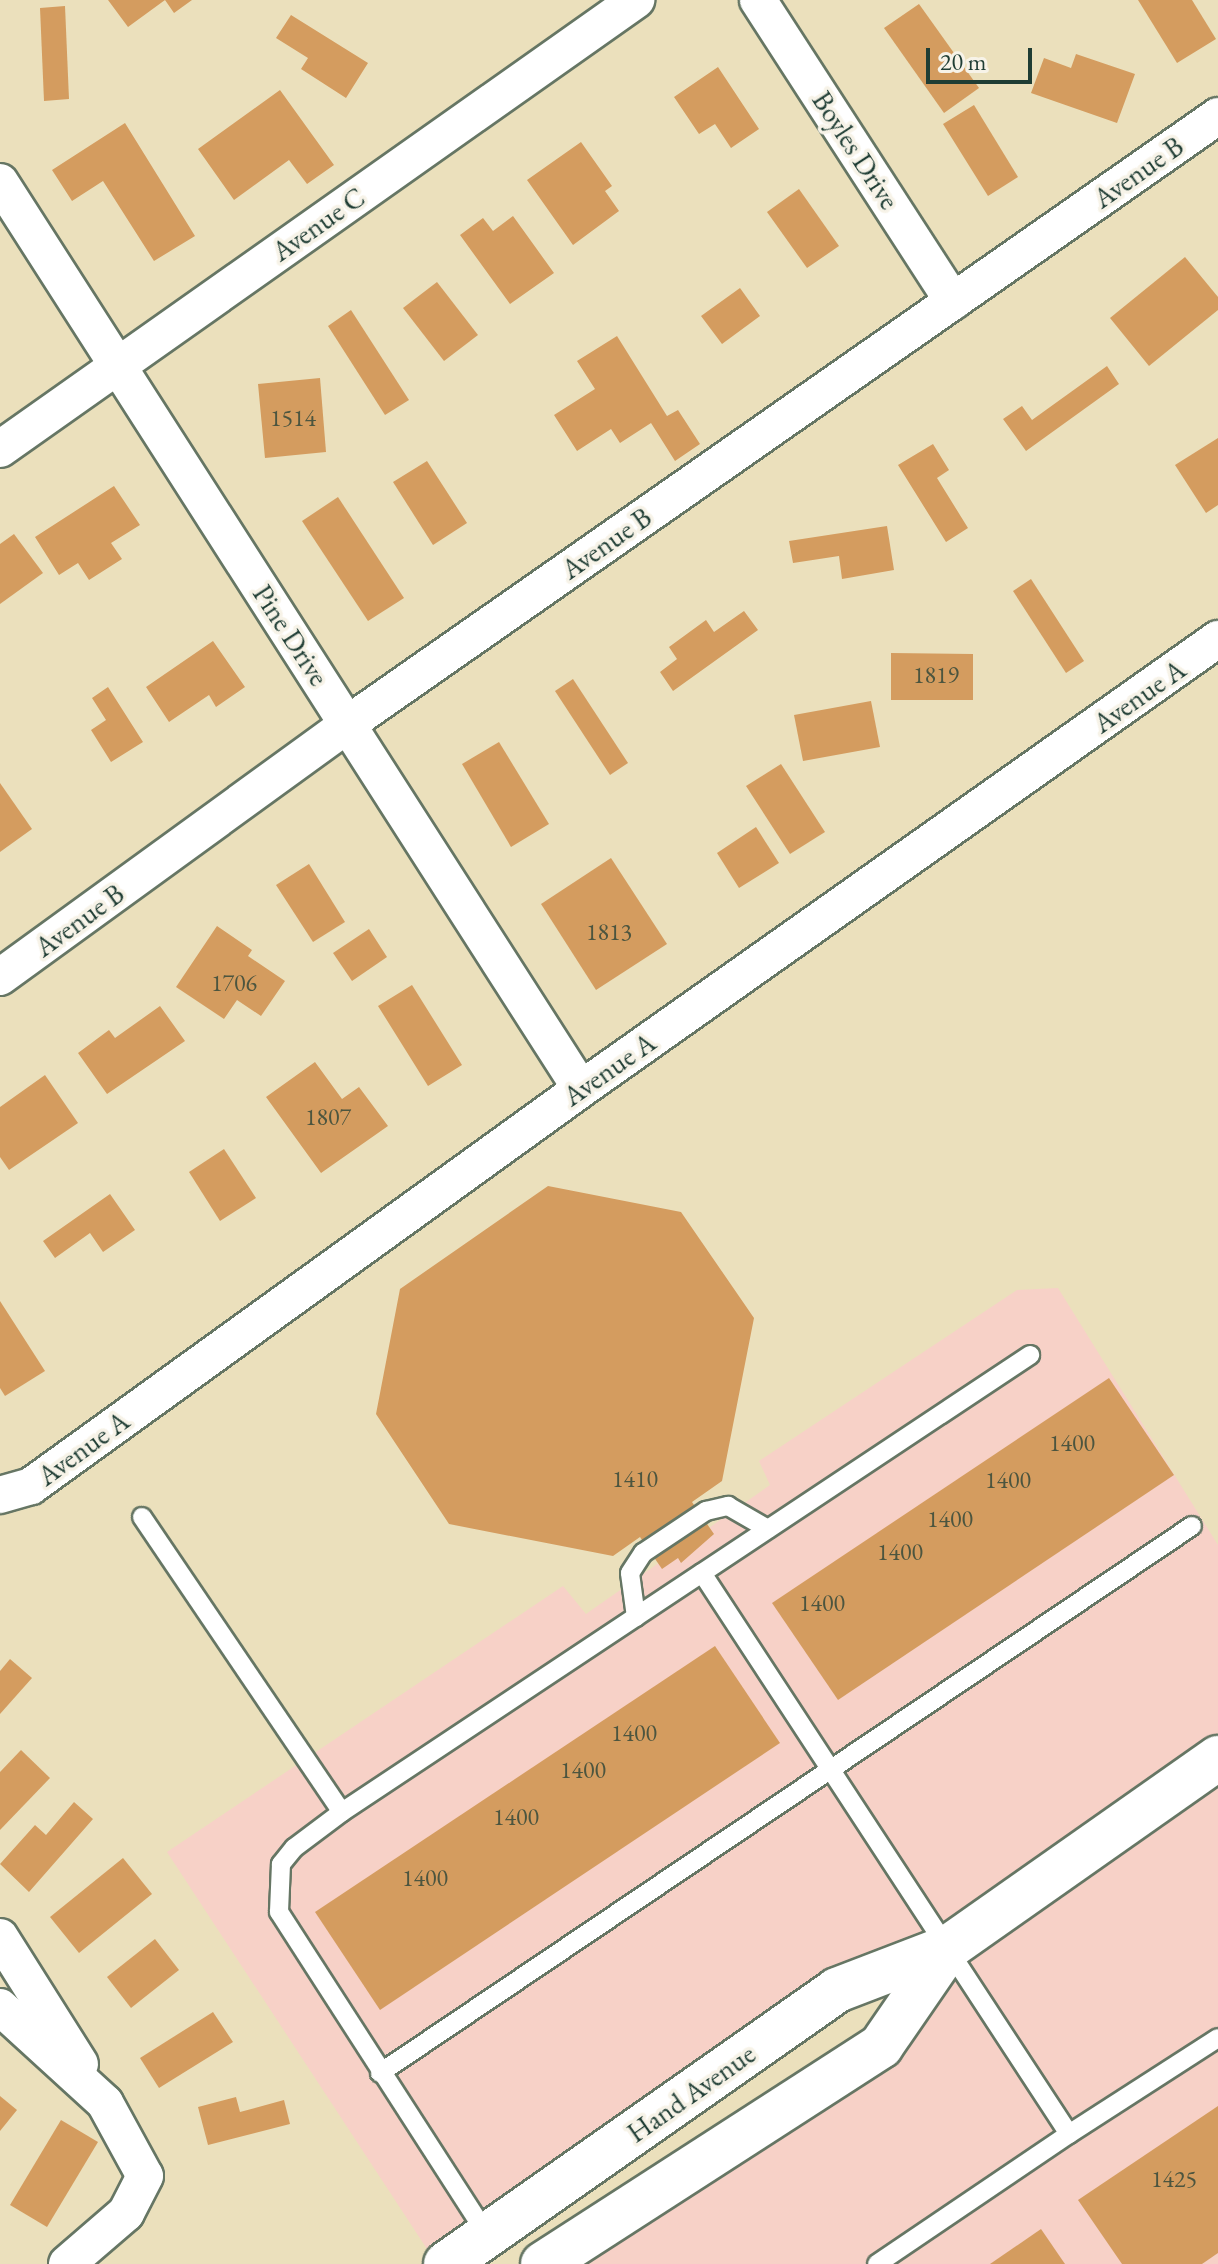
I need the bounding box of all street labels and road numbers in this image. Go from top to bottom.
street label: Boyles Drive [805,85,907,215]
street label: Avenue B [1086,129,1190,215]
street label: Avenue C [265,180,371,268]
street label: Avenue B [554,500,658,586]
street label: Pine Drive [246,578,336,692]
street label: Avenue A [1086,652,1192,740]
street label: Avenue B [28,876,130,964]
street label: Avenue A [556,1025,662,1113]
street label: Avenue A [31,1403,135,1493]
street label: Hand Avenue [620,2037,762,2149]

